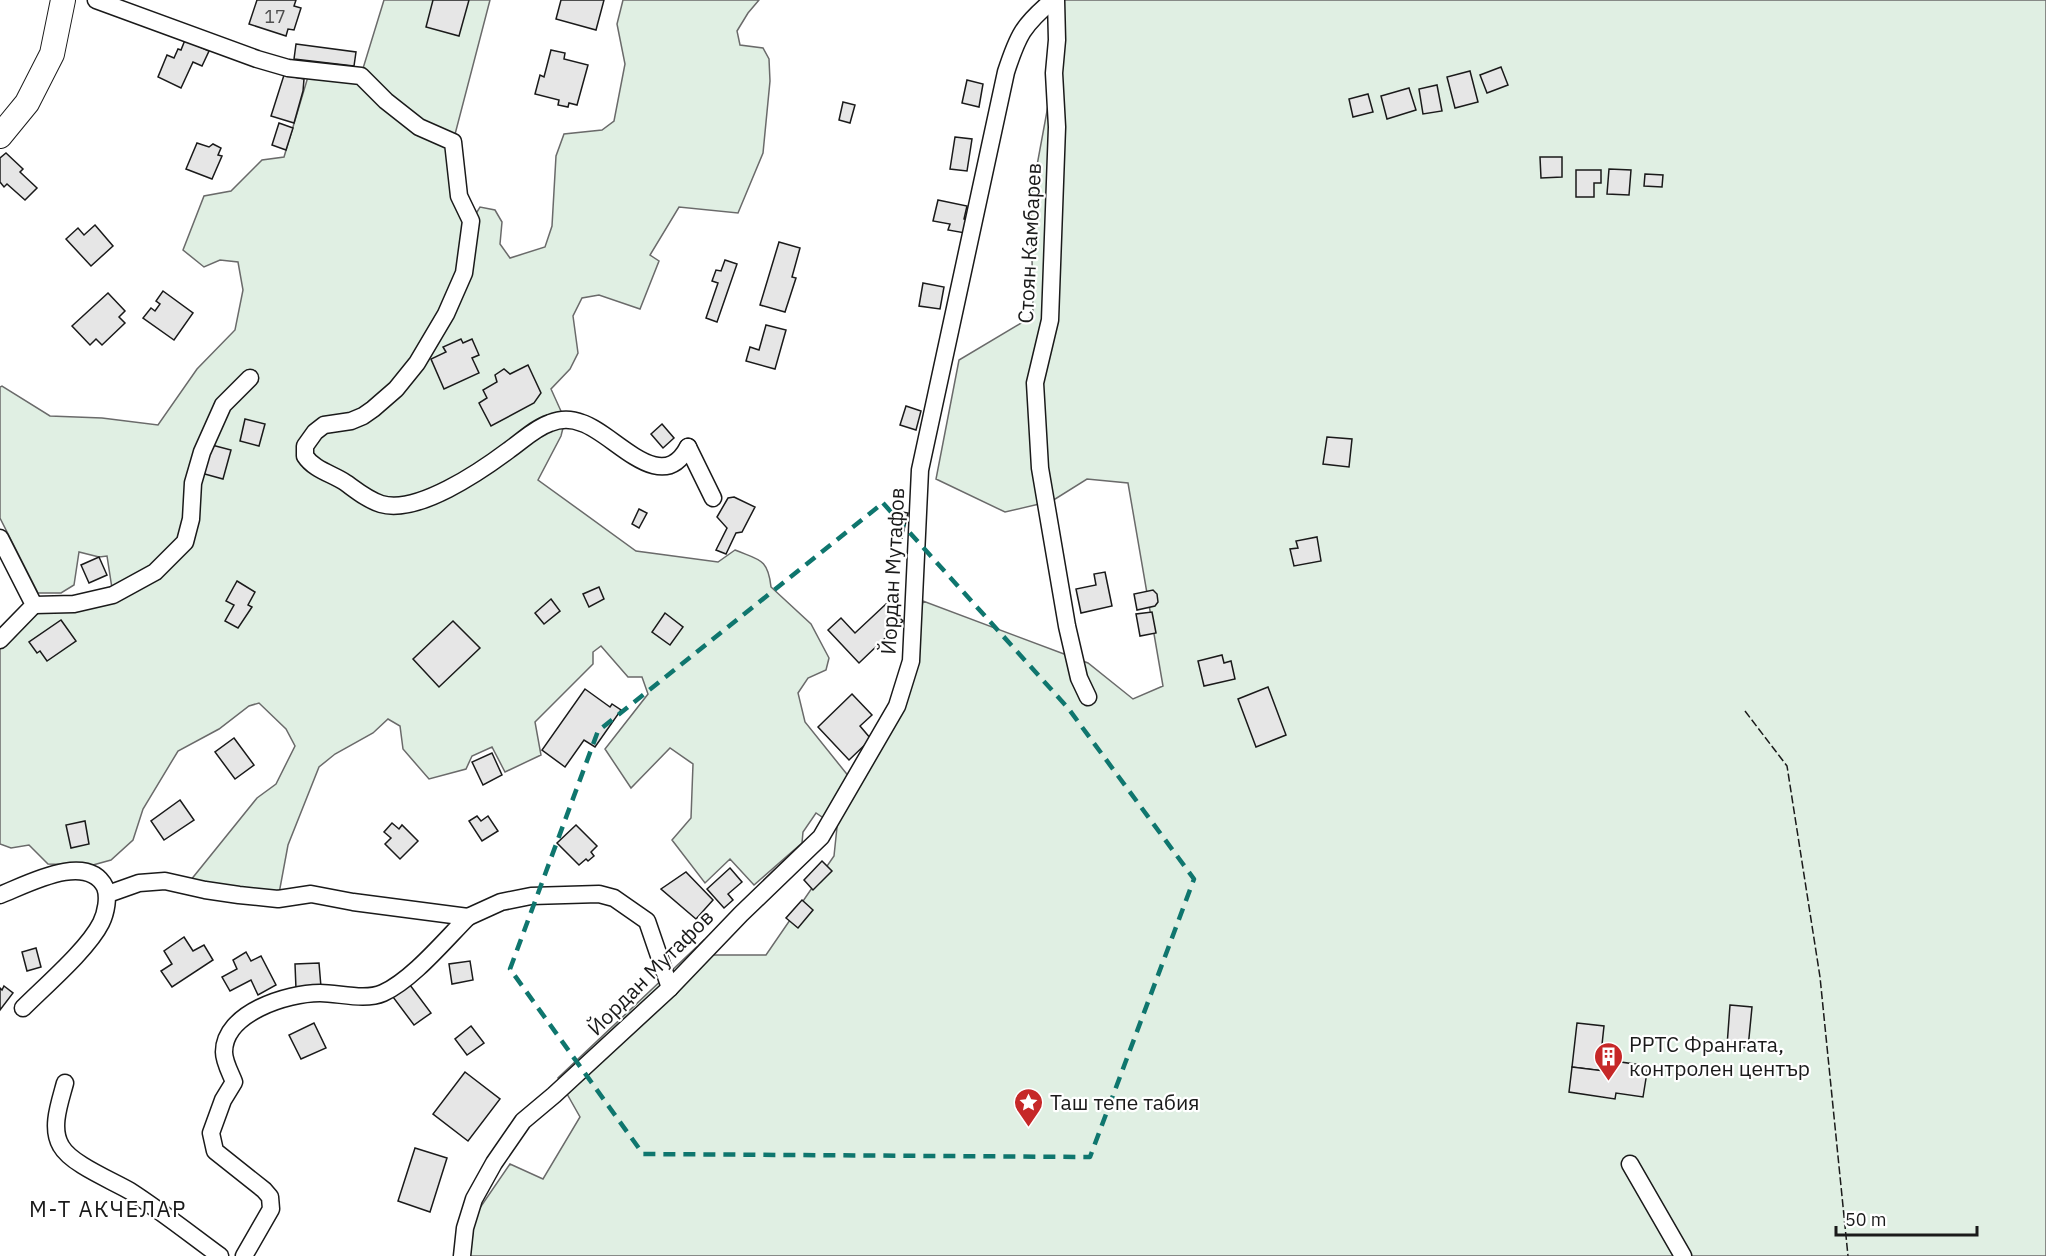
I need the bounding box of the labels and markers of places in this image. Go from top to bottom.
place label: РРТС Франгата, контролен център [1629,1030,1810,1082]
building icon: РРТС Франгата, контролен център [1592,1040,1624,1082]
place icon: Таш тепе табия [1013,1086,1045,1128]
place label: Таш тепе табия [1050,1088,1200,1116]

